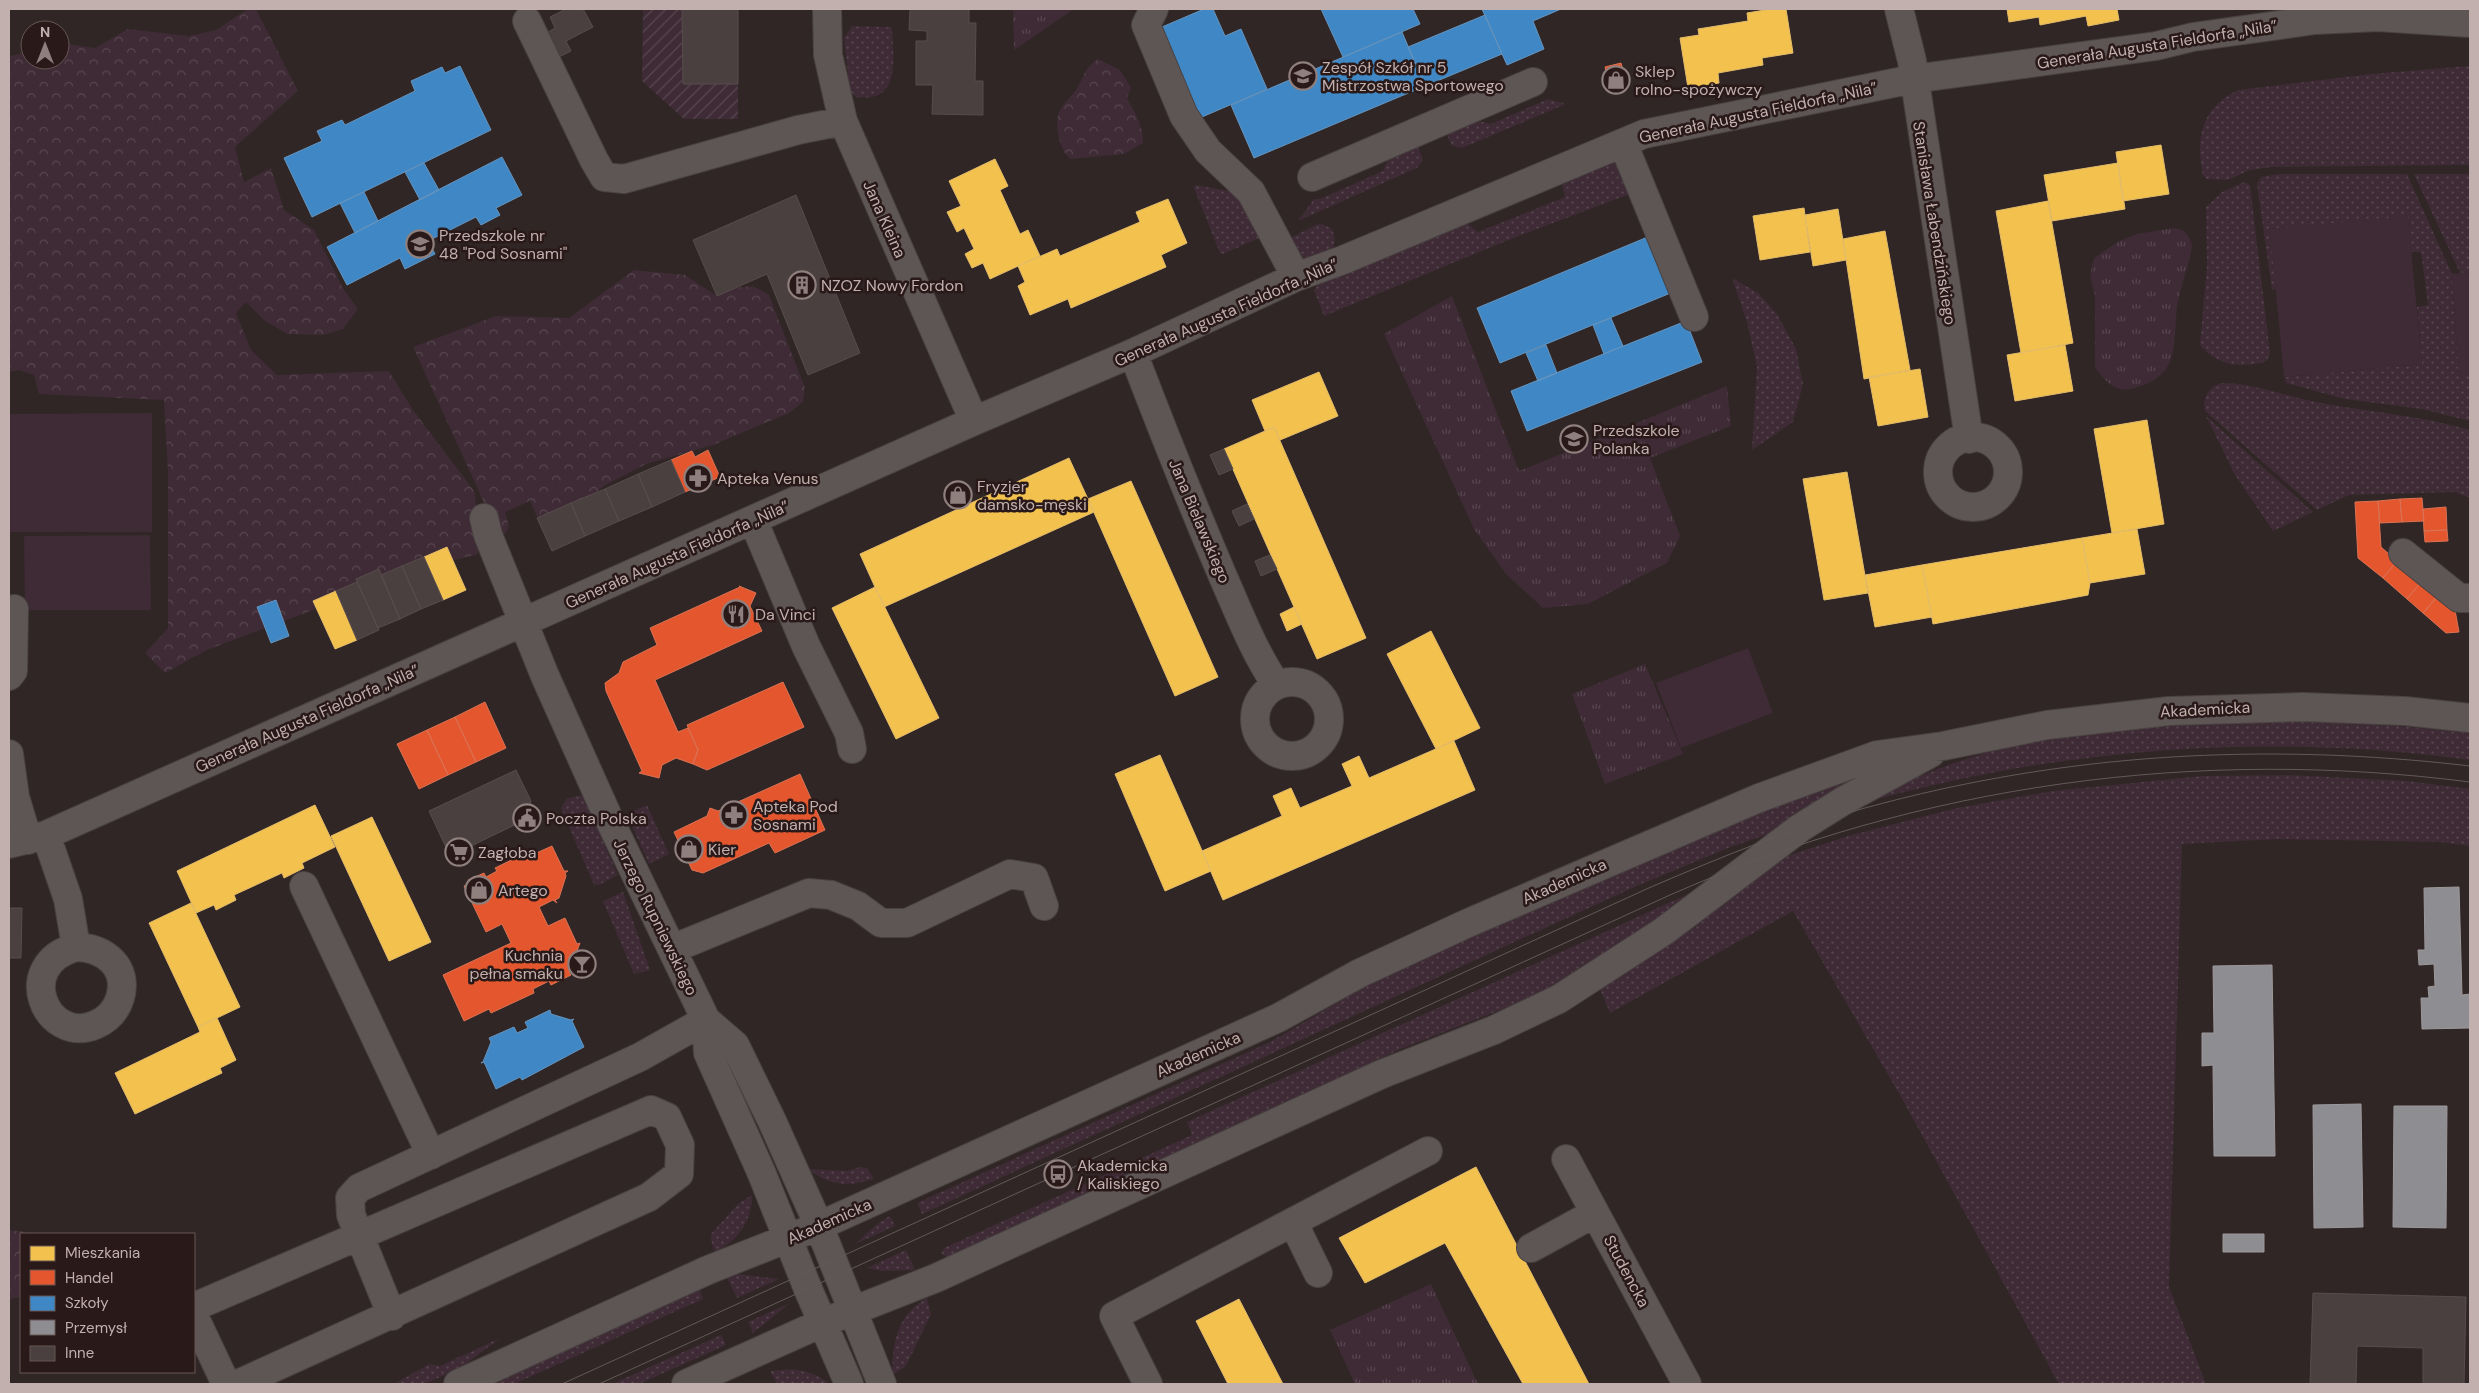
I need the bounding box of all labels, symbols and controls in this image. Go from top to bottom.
street label: Generała Augusta Fieldorfa „Nila” [2035,15,2279,74]
north arrow [20,20,70,70]
text: N [40,23,50,41]
place label: Zespół Szkół nr 5 Mistrzostwa Sportowego [1322,57,1504,96]
school or university icon: Zespół Szkół nr 5 Mistrzostwa Sportowego [1288,61,1318,91]
place label: Sklep rolno-spożywczy [1635,61,1762,100]
shop icon: Sklep rolno-spożywczy [1601,65,1631,95]
street label: Generała Augusta Fieldorfa „Nila” [1637,77,1879,148]
street label: Stanisława Łabendzińskiego [1908,120,1961,326]
street label: Jana Kleina [858,177,911,261]
place label: Przedszkole nr 48 "Pod Sosnami" [439,225,568,264]
school or university icon: Przedszkole nr 48 "Pod Sosnami" [405,229,435,259]
street label: Generała Augusta Fieldorfa „Nila” [1111,253,1342,371]
building icon: NZOZ Nowy Fordon [787,270,817,300]
place label: NZOZ Nowy Fordon [821,275,963,296]
place label: Przedszkole Polanka [1593,420,1680,459]
school or university icon: Przedszkole Polanka [1559,424,1589,454]
street label: Jana Bielawskiego [1164,456,1235,586]
pharmacy icon: Apteka Venus [683,463,713,493]
place label: Apteka Venus [717,468,819,489]
place label: Fryzjer damsko-męski [977,476,1087,515]
shop icon: Fryzjer damsko-męski [943,480,973,510]
street label: Generała Augusta Fieldorfa „Nila” [562,495,793,613]
restaurant icon: Da Vinci [721,599,751,629]
place label: Da Vinci [755,604,816,625]
street label: Generała Augusta Fieldorfa „Nila” [192,659,423,777]
street label: Akademicka [2159,697,2251,722]
place label: Apteka Pod Sosnami [753,796,838,835]
pharmacy icon: Apteka Pod Sosnami [719,800,749,830]
public building icon: Poczta Polska [512,803,542,833]
place label: Poczta Polska [546,808,647,829]
shop icon: Kier [674,834,704,864]
street label: Jerzego Rupniewskiego [609,836,703,999]
supermarket icon: Zagłoba [444,837,474,867]
place label: Kier [708,839,736,860]
place label: Zagłoba [478,842,537,863]
street label: Akademicka [1519,853,1610,909]
shop icon: Artego [464,875,494,905]
place label: Artego [498,880,548,901]
place label: Kuchnia pełna smaku [470,945,563,984]
bar icon: Kuchnia pełna smaku [567,949,597,979]
street label: Akademicka [1153,1026,1244,1082]
place label: Akademicka / Kaliskiego [1077,1155,1167,1194]
bus stop icon: Akademicka / Kaliskiego [1043,1159,1073,1189]
street label: Akademicka [784,1193,875,1249]
street label: Studencka [1599,1231,1654,1311]
legend [20,1233,195,1373]
text: Mieszkania [65,1243,140,1263]
text: Handel [65,1268,113,1288]
text: Szkoły [65,1293,109,1313]
text: Przemysł [65,1318,127,1338]
text: Inne [65,1343,94,1363]

